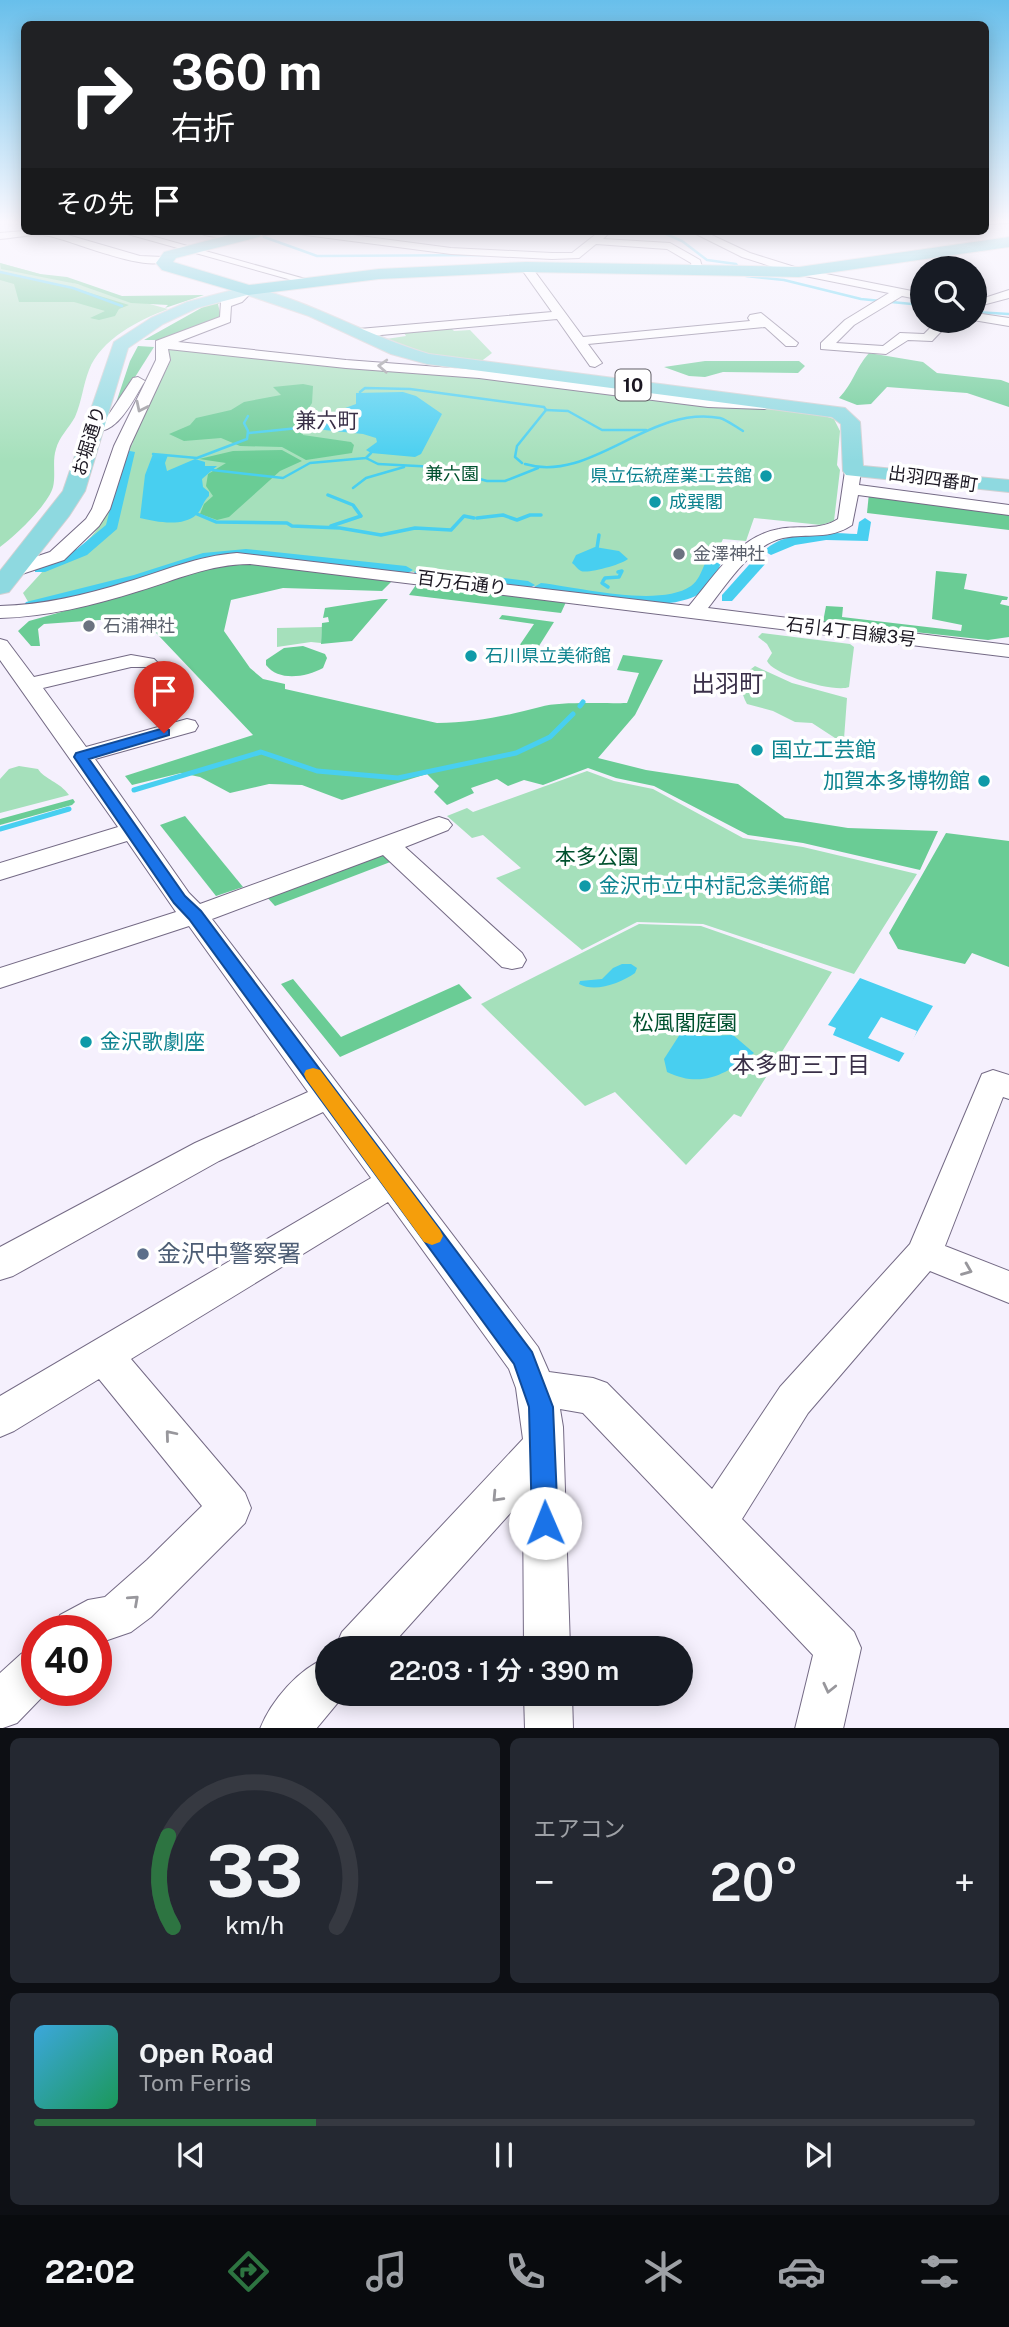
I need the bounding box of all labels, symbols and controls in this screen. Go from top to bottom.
text: 360 m [171,43,322,101]
icon: right [56,49,147,140]
text: 右折 [171,109,235,146]
icon: arrive [148,182,186,220]
text: その先 [56,188,134,219]
map controls [910,256,987,333]
button: search [910,256,987,333]
one-way arrow [378,359,389,374]
road number: 10 [616,370,650,400]
one-way arrow [135,400,149,412]
street label: お堀通り [68,403,109,478]
district label: 兼六町 [296,408,359,433]
street label: 出羽四番町 [887,462,979,495]
park label: 兼六園 [425,463,479,484]
place label: 県立伝統産業工芸館 [590,465,752,486]
marker: 県立伝統産業工芸館 [758,468,774,484]
place label: 成巽閣 [669,491,723,512]
marker: 成巽閣 [647,494,663,510]
place label: 金澤神社 [693,543,765,564]
marker: 金澤神社 [671,546,687,562]
street label: 百万石通り [416,567,508,598]
street label: 石引4丁目線3号 [785,613,917,650]
place label: 石浦神社 [103,615,175,636]
marker: 石浦神社 [81,618,97,634]
place label: 石川県立美術館 [485,645,611,666]
marker: 石川県立美術館 [463,648,479,664]
pin [134,661,194,733]
district label: 出羽町 [691,669,763,697]
icon: arrive [145,672,183,710]
place label: 国立工芸館 [771,737,876,762]
marker: 国立工芸館 [749,742,765,758]
place label: 加賀本多博物館 [823,768,970,793]
marker: 加賀本多博物館 [976,773,992,789]
park label: 本多公園 [555,844,639,869]
place label: 金沢市立中村記念美術館 [599,873,830,898]
marker: 金沢市立中村記念美術館 [577,878,593,894]
park label: 松風閣庭園 [633,1010,738,1035]
place label: 金沢歌劇座 [100,1029,205,1054]
marker: 金沢歌劇座 [78,1034,94,1050]
district label: 本多町三丁目 [732,1051,870,1078]
place label: 金沢中警察署 [157,1239,301,1267]
marker: 金沢中警察署 [135,1246,151,1262]
one-way arrow [960,1261,972,1275]
one-way arrow [165,1430,178,1443]
position arrow [508,1486,582,1560]
one-way arrow [493,1489,505,1502]
one-way arrow [126,1596,139,1608]
speed limit sign: 40 [21,1615,112,1706]
text: 22:03 · 1 分 · 390 m [389,1655,619,1686]
one-way arrow [823,1682,837,1694]
text: エアコン [534,1815,626,1842]
text: 33 [206,1828,303,1913]
text: 20° [710,1852,799,1913]
text: − [534,1860,555,1905]
text: + [954,1860,975,1905]
text: km/h [225,1909,284,1939]
text: Open Road [139,2038,274,2069]
text: Tom Ferris [139,2069,251,2096]
icon: previous [172,2136,210,2174]
icon: pause [485,2136,523,2174]
icon: next [799,2136,837,2174]
icon: directions [224,2247,273,2296]
icon: music [362,2247,411,2296]
icon: phone [501,2247,550,2296]
icon: climate [639,2247,688,2296]
icon: car [777,2247,826,2296]
icon: filters [915,2247,964,2296]
text: 22:02 [45,2253,135,2290]

